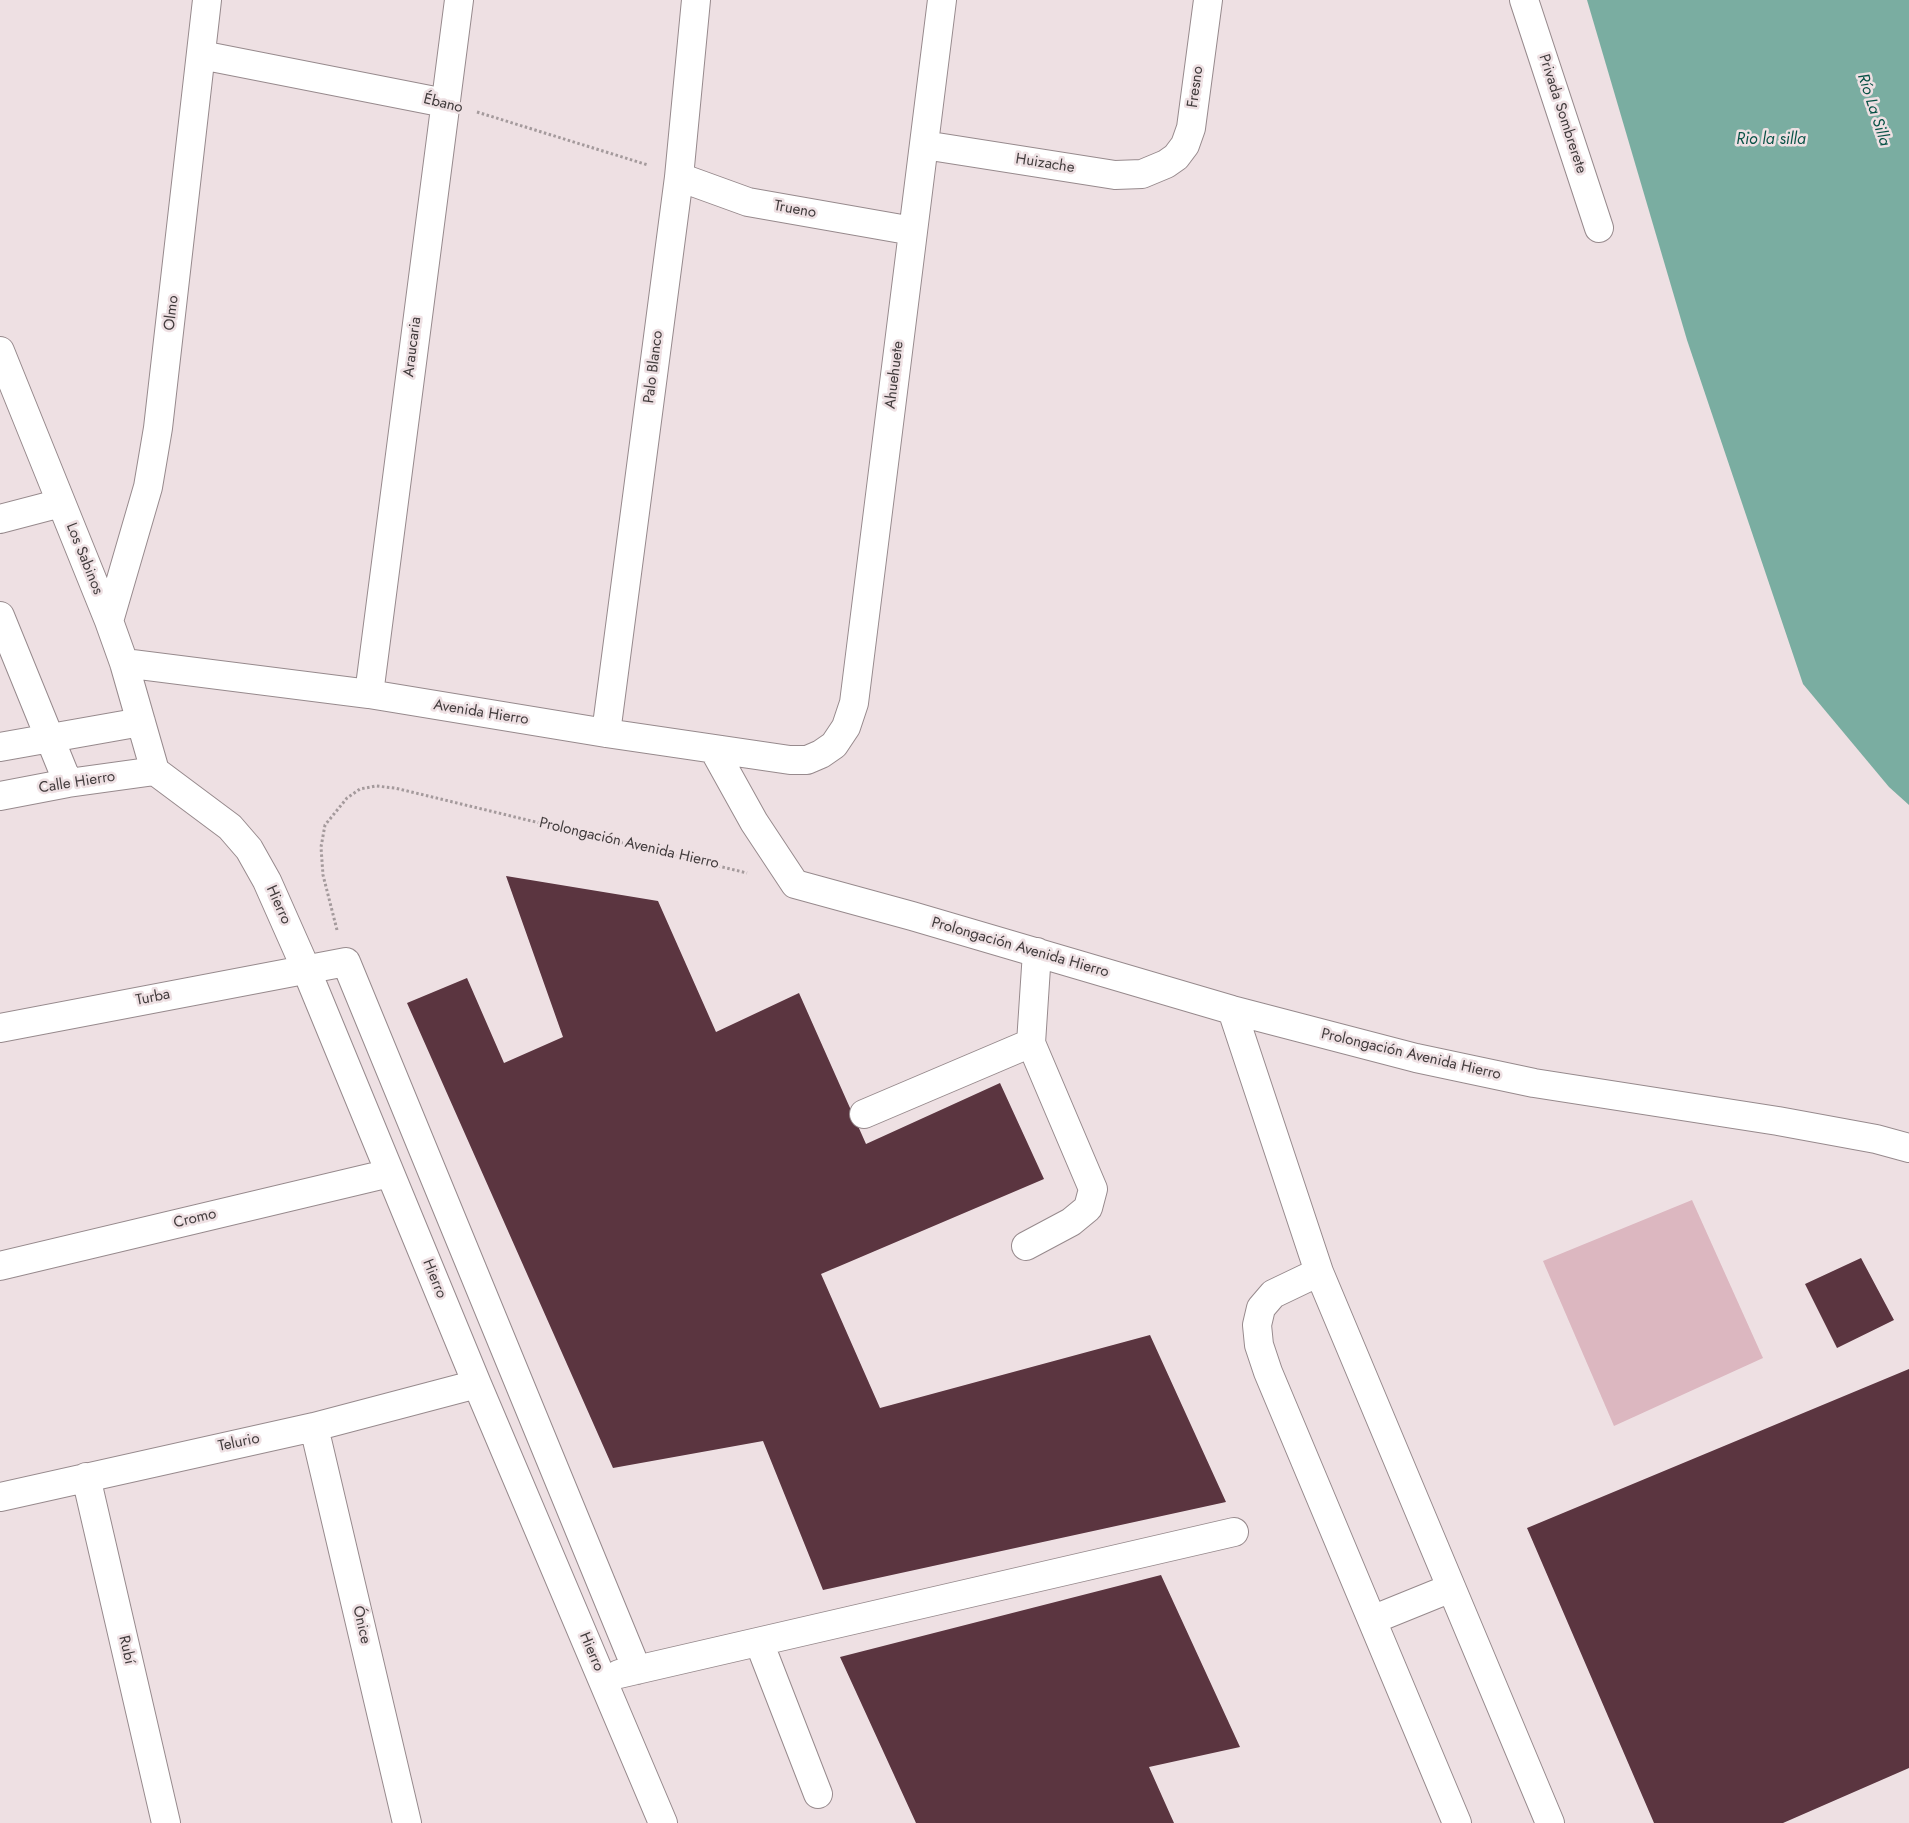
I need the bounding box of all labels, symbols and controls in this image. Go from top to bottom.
street label: Privada Sombrerete [1534,52,1590,176]
street label: Fresno [1184,65,1208,109]
water label: Río La Silla [1852,71,1894,149]
street label: Ébano [421,90,465,118]
water label: Rio la silla [1736,130,1806,150]
street label: Huizache [1014,150,1076,178]
street label: Trueno [772,197,818,223]
street label: Olmo [161,294,183,332]
street label: Araucaria [400,316,426,378]
street label: Palo Blanco [641,329,667,405]
street label: Ahuehuete [882,340,908,410]
street label: Los Sabinos [62,521,106,597]
street label: Avenida Hierro [432,697,530,729]
street label: Calle Hierro [37,768,117,798]
street label: Prolongación Avenida Hierro [537,815,721,873]
street label: Hierro [262,883,294,927]
street label: Prolongación Avenida Hierro [929,914,1111,982]
street label: Turba [134,986,172,1010]
street label: Prolongación Avenida Hierro [1319,1026,1503,1084]
street label: Cromo [172,1205,218,1233]
street label: Hierro [418,1257,450,1301]
street label: Telurio [217,1430,261,1456]
street label: Ónice [348,1604,374,1646]
street label: Hierro [575,1630,607,1674]
street label: Rubí [114,1634,138,1666]

